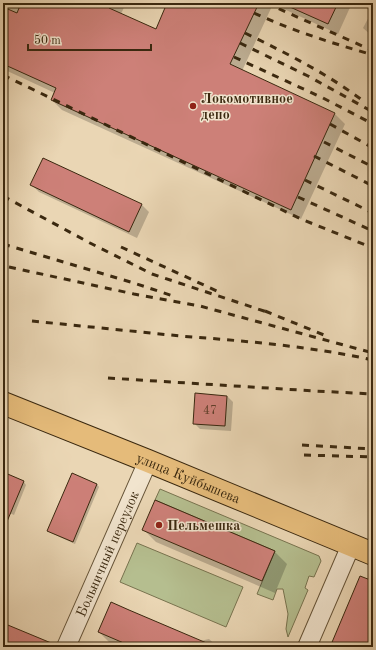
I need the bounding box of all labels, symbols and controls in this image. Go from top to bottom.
scale bar [28,26,151,52]
text: 50 m [34,34,61,47]
place label: Локомотивное депо [201,92,293,122]
marker: Локомотивное депо [188,101,198,111]
house number: 47 [203,405,217,417]
street label: улица Куйбышева [134,451,242,506]
street label: Больничный переулок [74,489,142,619]
place label: Пельмешка [167,519,240,533]
marker: Пельмешка [154,520,164,530]

